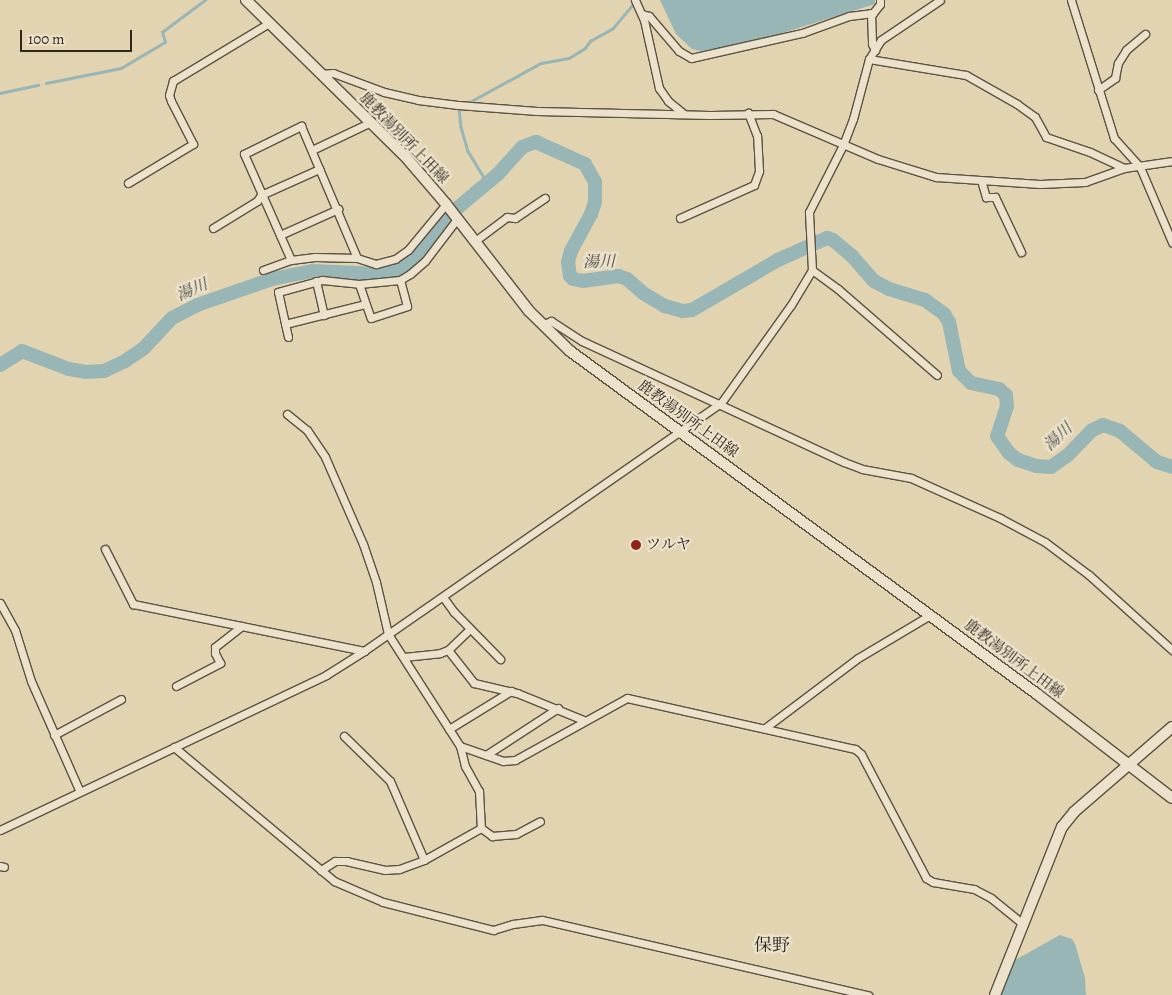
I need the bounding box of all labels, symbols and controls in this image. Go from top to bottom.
scale bar [22,20,135,52]
text: 100 m [28,29,65,49]
street label: 鹿教湯別所上田線 [356,89,452,187]
water label: 湯川 [583,252,615,272]
water label: 湯川 [174,275,210,305]
street label: 鹿教湯別所上田線 [634,376,742,462]
water label: 湯川 [1040,419,1076,455]
place label: ツルヤ [646,536,691,554]
marker: ツルヤ [630,539,642,551]
street label: 鹿教湯別所上田線 [961,616,1067,702]
district label: 保野 [754,934,790,956]

